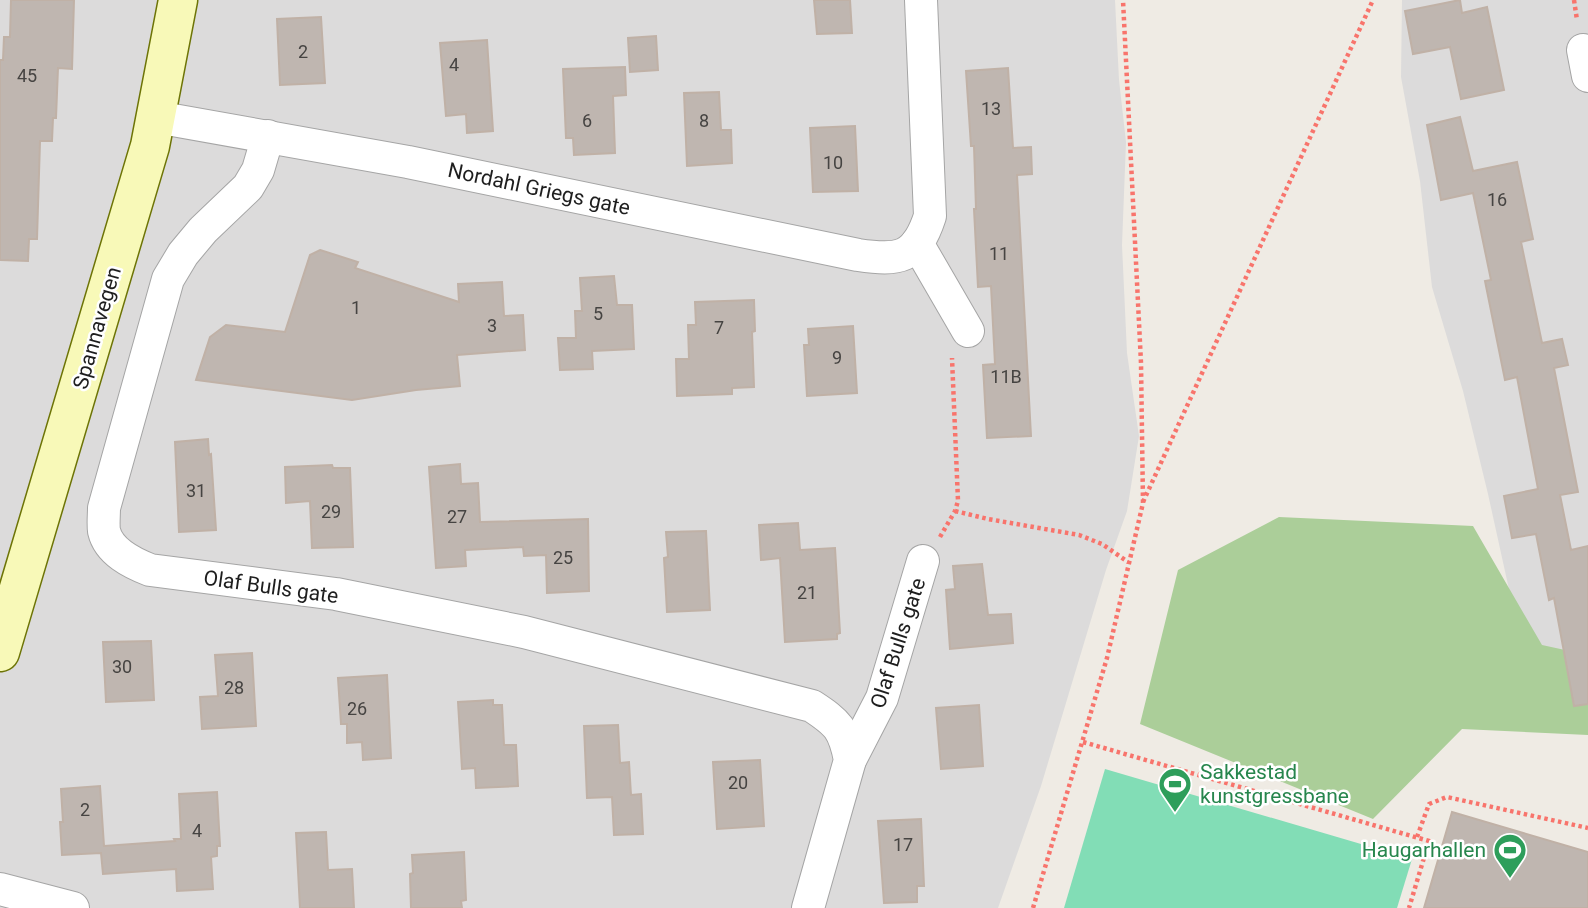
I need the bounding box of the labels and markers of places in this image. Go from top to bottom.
place label: Sakkestad kunstgressbane [1200,760,1349,808]
sports icon: Sakkestad kunstgressbane [1156,765,1194,814]
sports icon: Haugarhallen [1491,831,1529,880]
place label: Haugarhallen [1362,838,1486,862]

